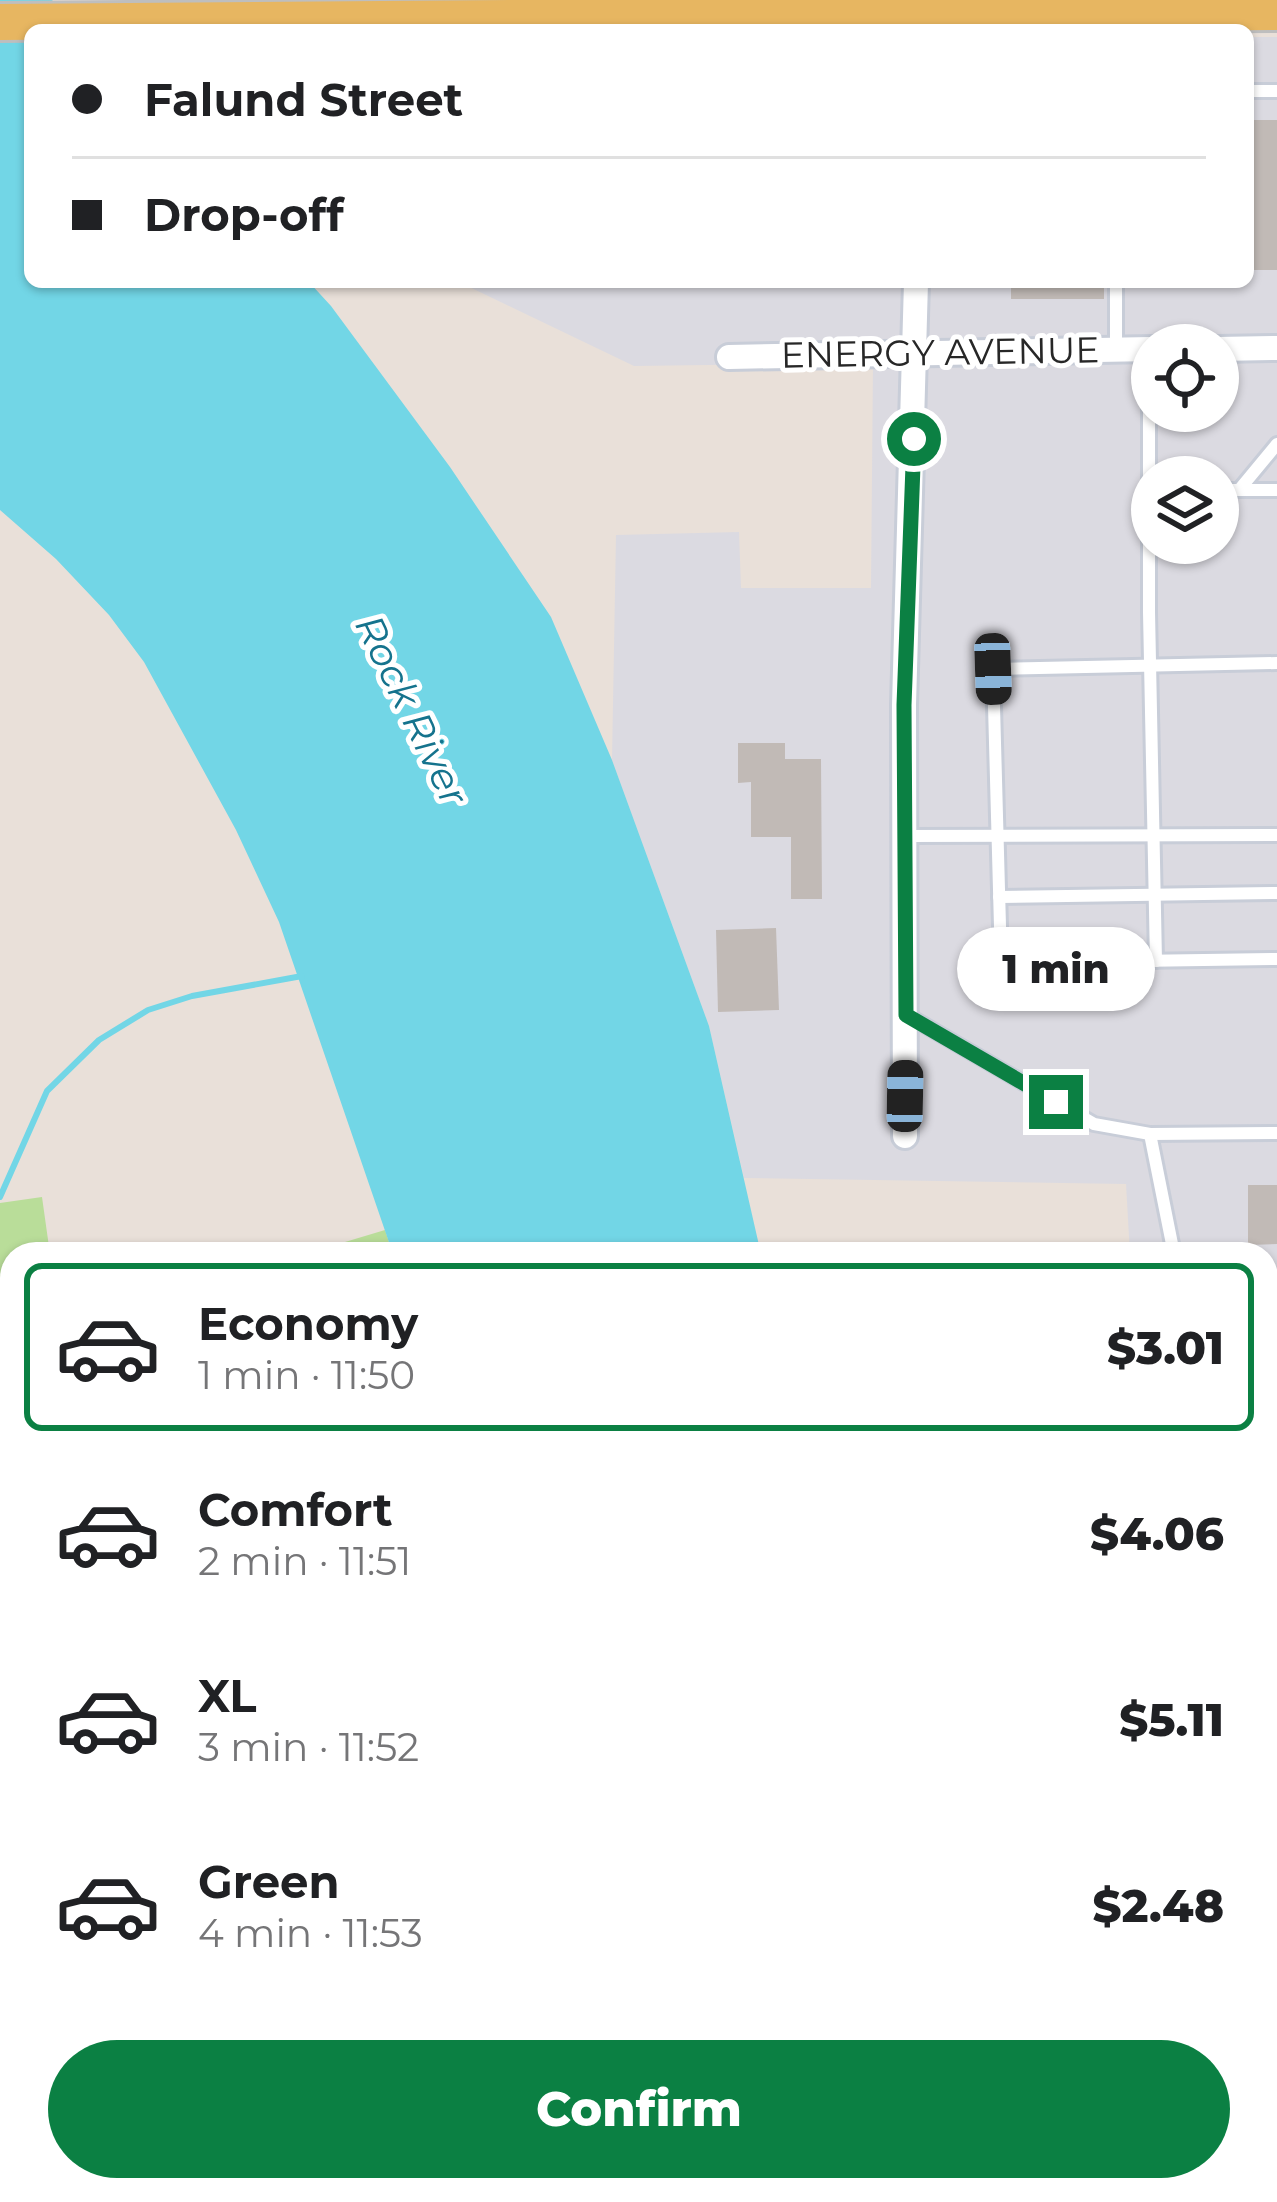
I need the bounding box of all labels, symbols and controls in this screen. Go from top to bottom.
text: Falund Street [144,72,463,127]
text: Drop-off [144,187,344,242]
map controls [1131,324,1239,564]
button: locate [1131,324,1239,432]
street label: ENERGY AVENUE [780,327,1100,377]
route start [887,412,941,466]
button: layers [1131,456,1239,564]
water label: Rock River [345,607,479,814]
car [974,632,1012,706]
callout: 1 min [957,928,1155,1012]
text: 1 min [1002,945,1110,993]
car [886,1060,924,1132]
route end [1029,1075,1083,1129]
icon: car [54,1293,162,1401]
text: Economy [198,1296,418,1351]
text: $3.01 [1107,1320,1224,1375]
text: 1 min · 11:50 [198,1351,415,1399]
icon: car [54,1479,162,1587]
text: Comfort [198,1482,393,1537]
text: $4.06 [1090,1506,1224,1561]
text: 2 min · 11:51 [198,1537,411,1585]
icon: car [54,1665,162,1773]
text: XL [198,1668,256,1723]
text: $5.11 [1119,1692,1224,1747]
text: 3 min · 11:52 [198,1723,419,1771]
icon: car [54,1851,162,1959]
text: Green [198,1854,340,1909]
text: $2.48 [1092,1878,1224,1933]
text: 4 min · 11:53 [198,1909,423,1957]
button: Confirm [48,2040,1230,2178]

